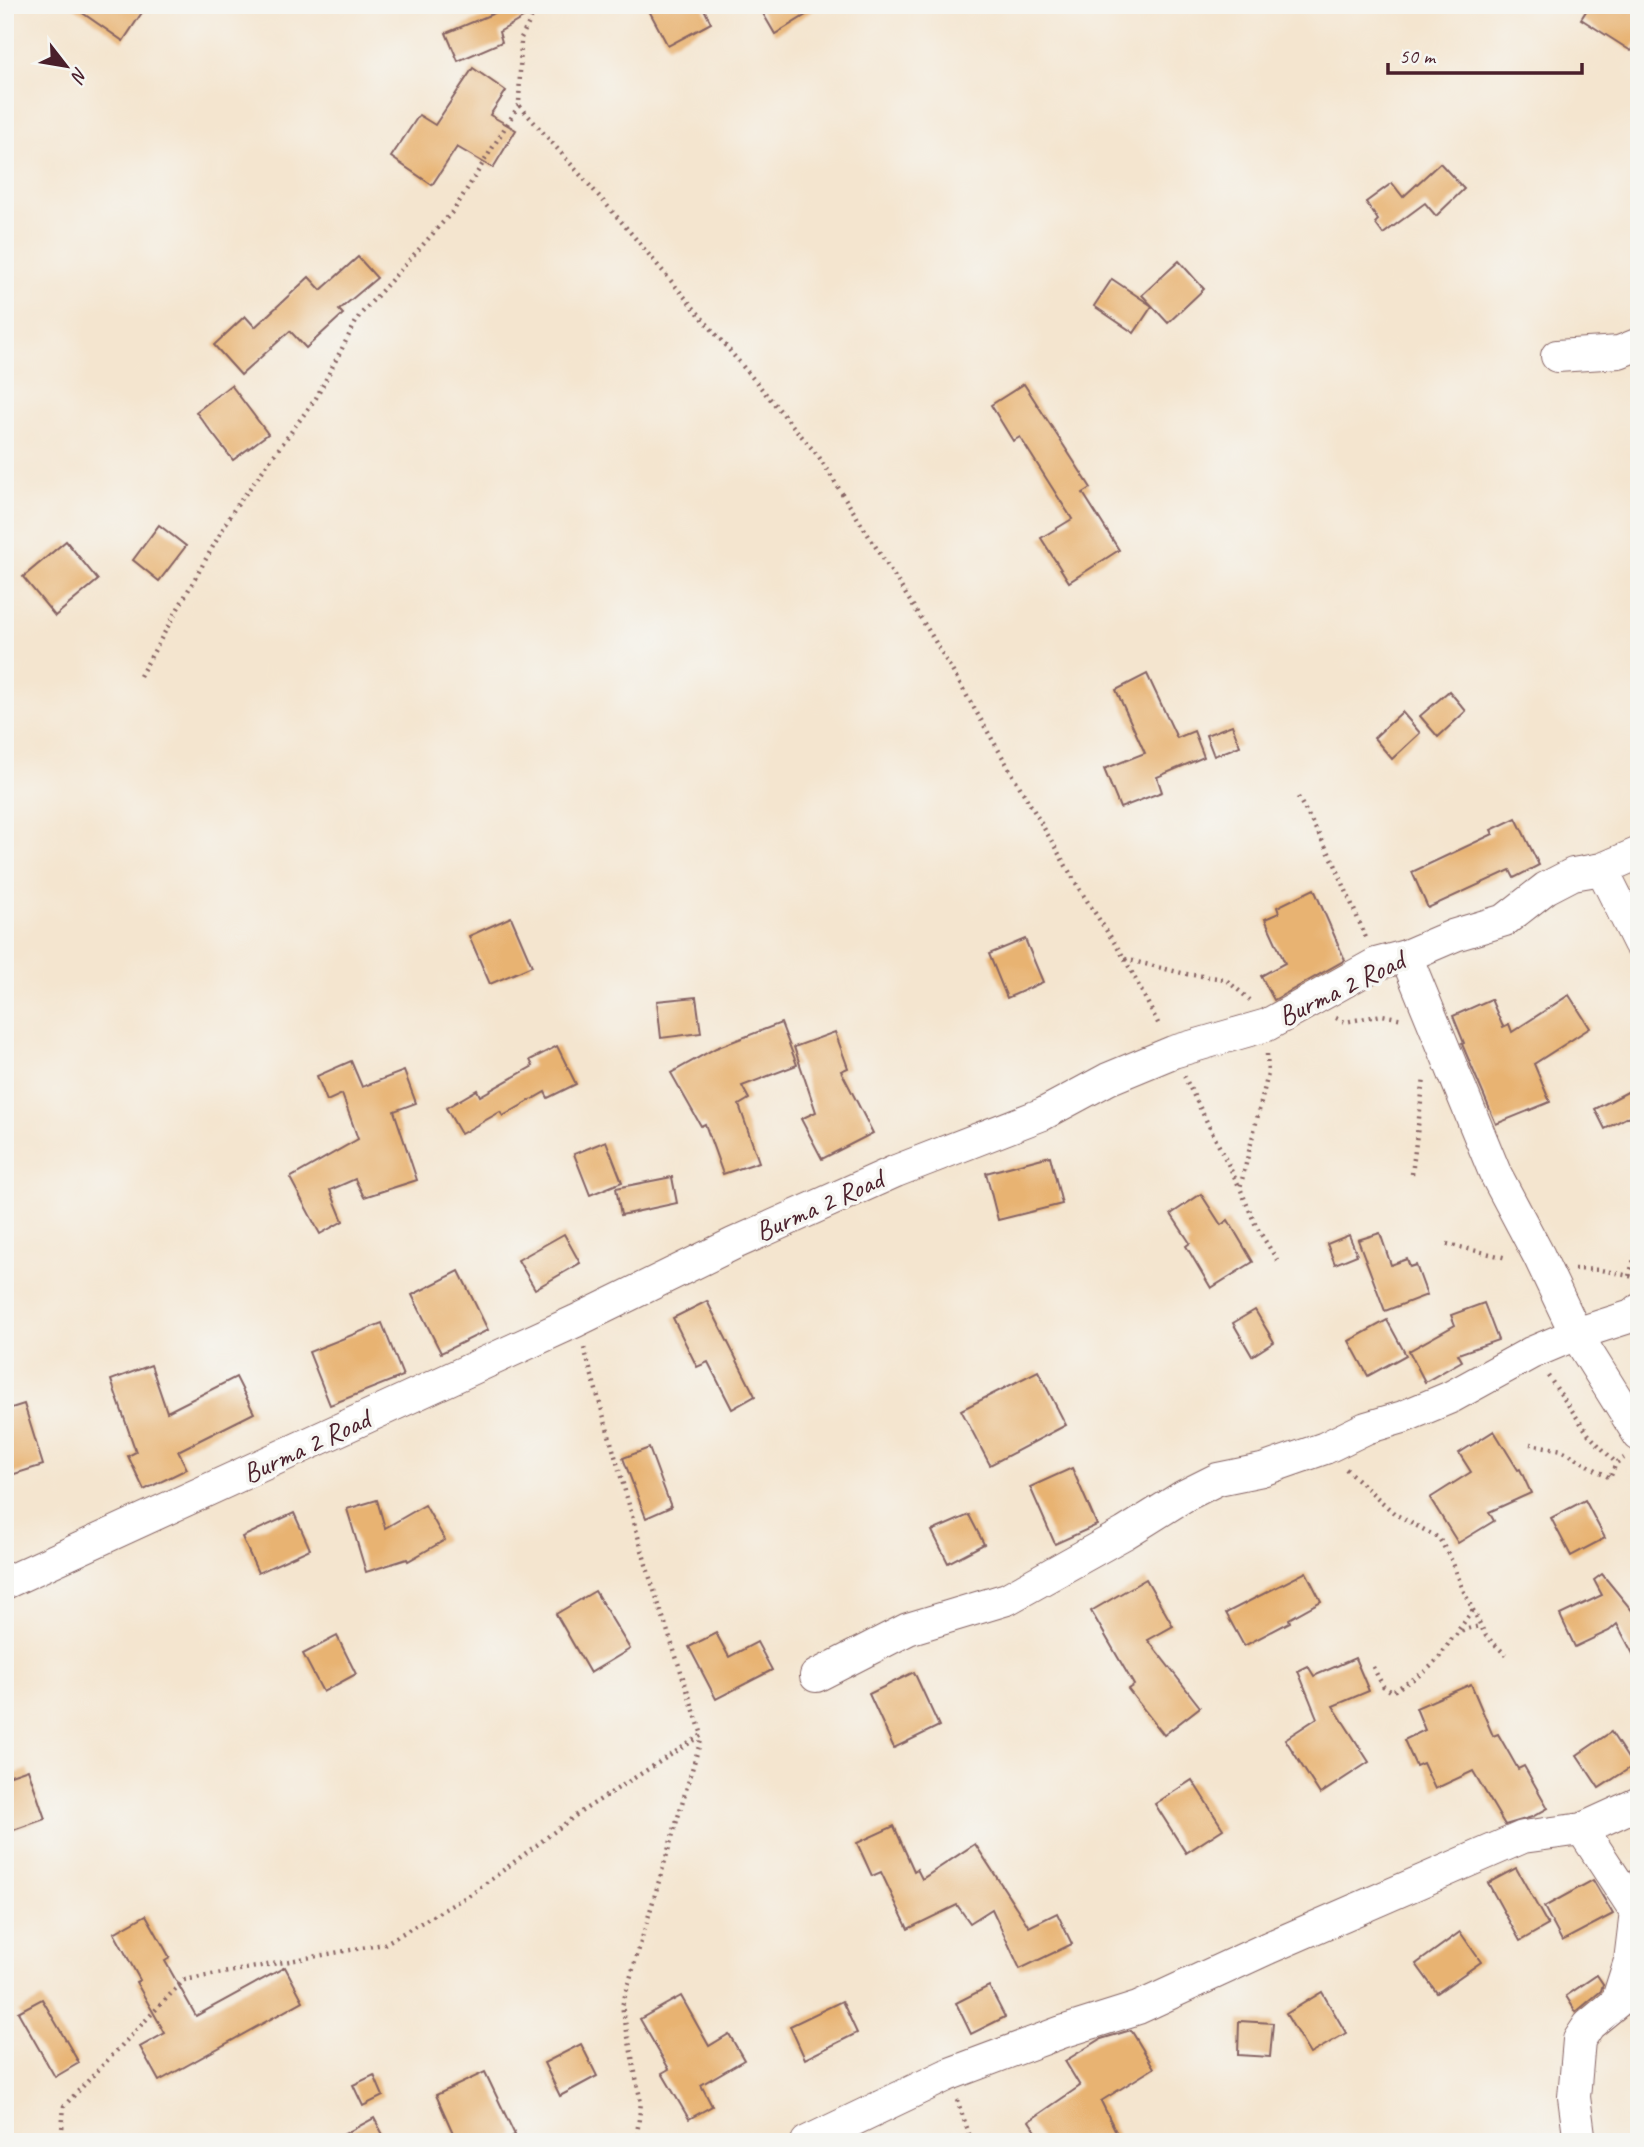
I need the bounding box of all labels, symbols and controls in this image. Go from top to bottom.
north arrow [32,32,102,102]
scale bar [1388,32,1583,76]
text: 50 m [1399,43,1437,69]
text: N [65,63,93,88]
street label: Burma 2 Road [1272,941,1414,1034]
street label: Burma 2 Road [750,1160,892,1249]
street label: Burma 2 Road [237,1400,379,1491]

